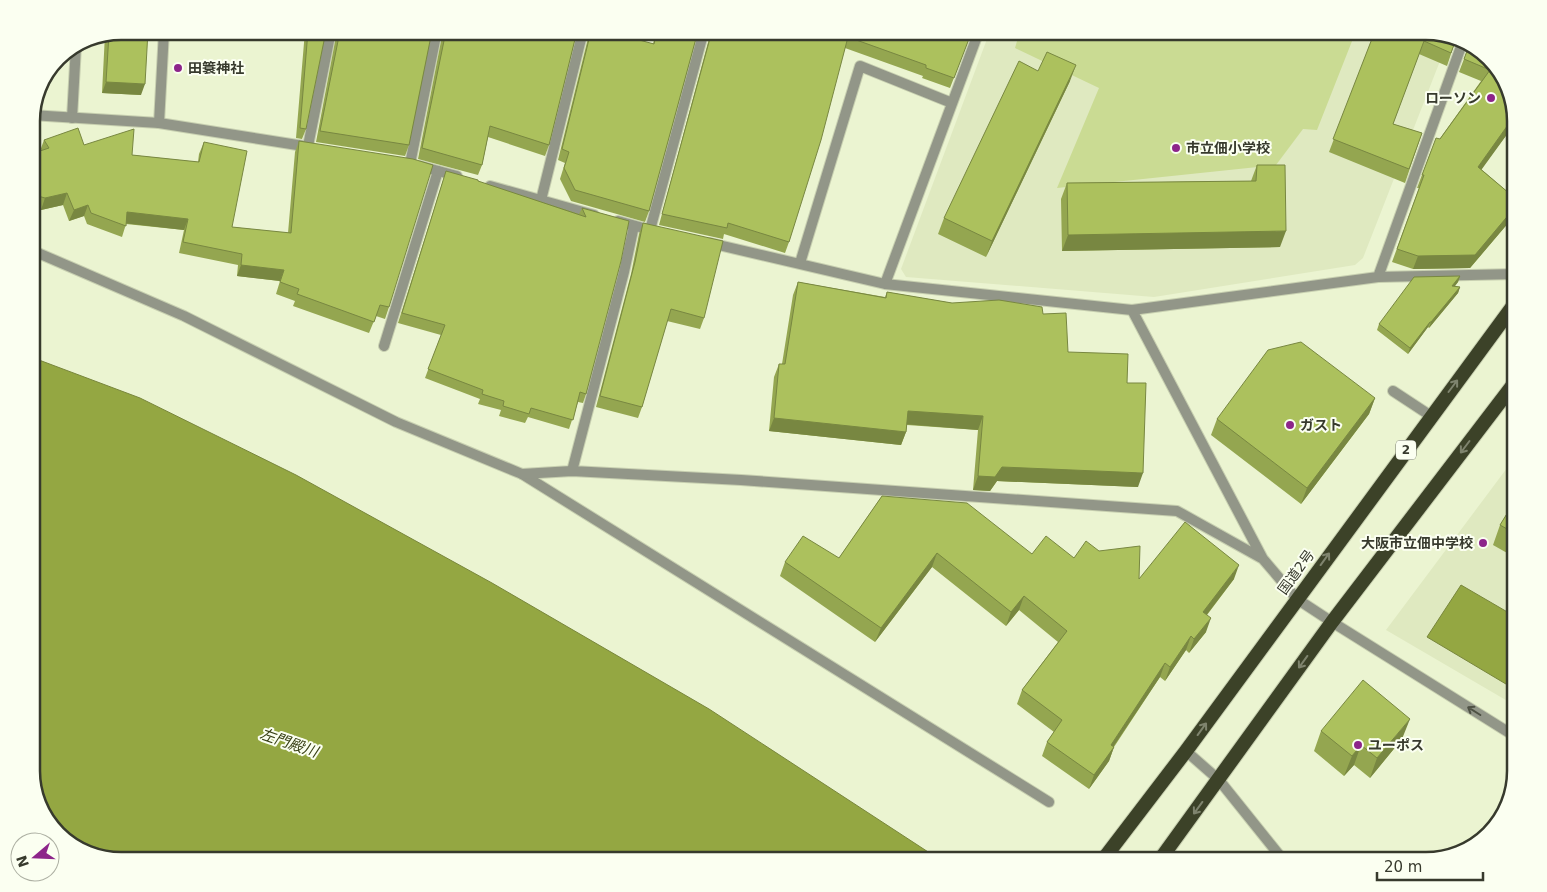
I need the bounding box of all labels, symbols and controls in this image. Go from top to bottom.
place label: 田簑神社 [188,60,244,76]
marker: 田簑神社 [172,62,184,74]
place label: ローソン [1425,90,1481,106]
marker: ローソン [1485,92,1497,104]
place label: 市立佃小学校 [1186,140,1270,156]
marker: 市立佃小学校 [1170,142,1182,154]
one-way arrow [1448,379,1458,393]
place label: ガスト [1300,417,1342,433]
marker: ガスト [1284,419,1296,431]
road number: 2 [1396,440,1416,460]
one-way arrow [1460,440,1470,454]
place label: 大阪市立佃中学校 [1361,535,1473,551]
marker: 大阪市立佃中学校 [1477,537,1489,549]
street label: 国道2号 [1275,547,1317,597]
one-way arrow [1320,553,1331,566]
one-way arrow [1298,655,1308,669]
one-way arrow [1468,706,1482,716]
one-way arrow [1197,722,1207,736]
water label: 左門殿川 [258,725,322,762]
place label: ユーポス [1368,737,1424,753]
marker: ユーポス [1352,739,1364,751]
one-way arrow [1193,801,1203,815]
north arrow [10,832,60,882]
scale bar [1377,850,1483,882]
text: N [13,853,32,869]
text: 20 m [1384,858,1422,876]

